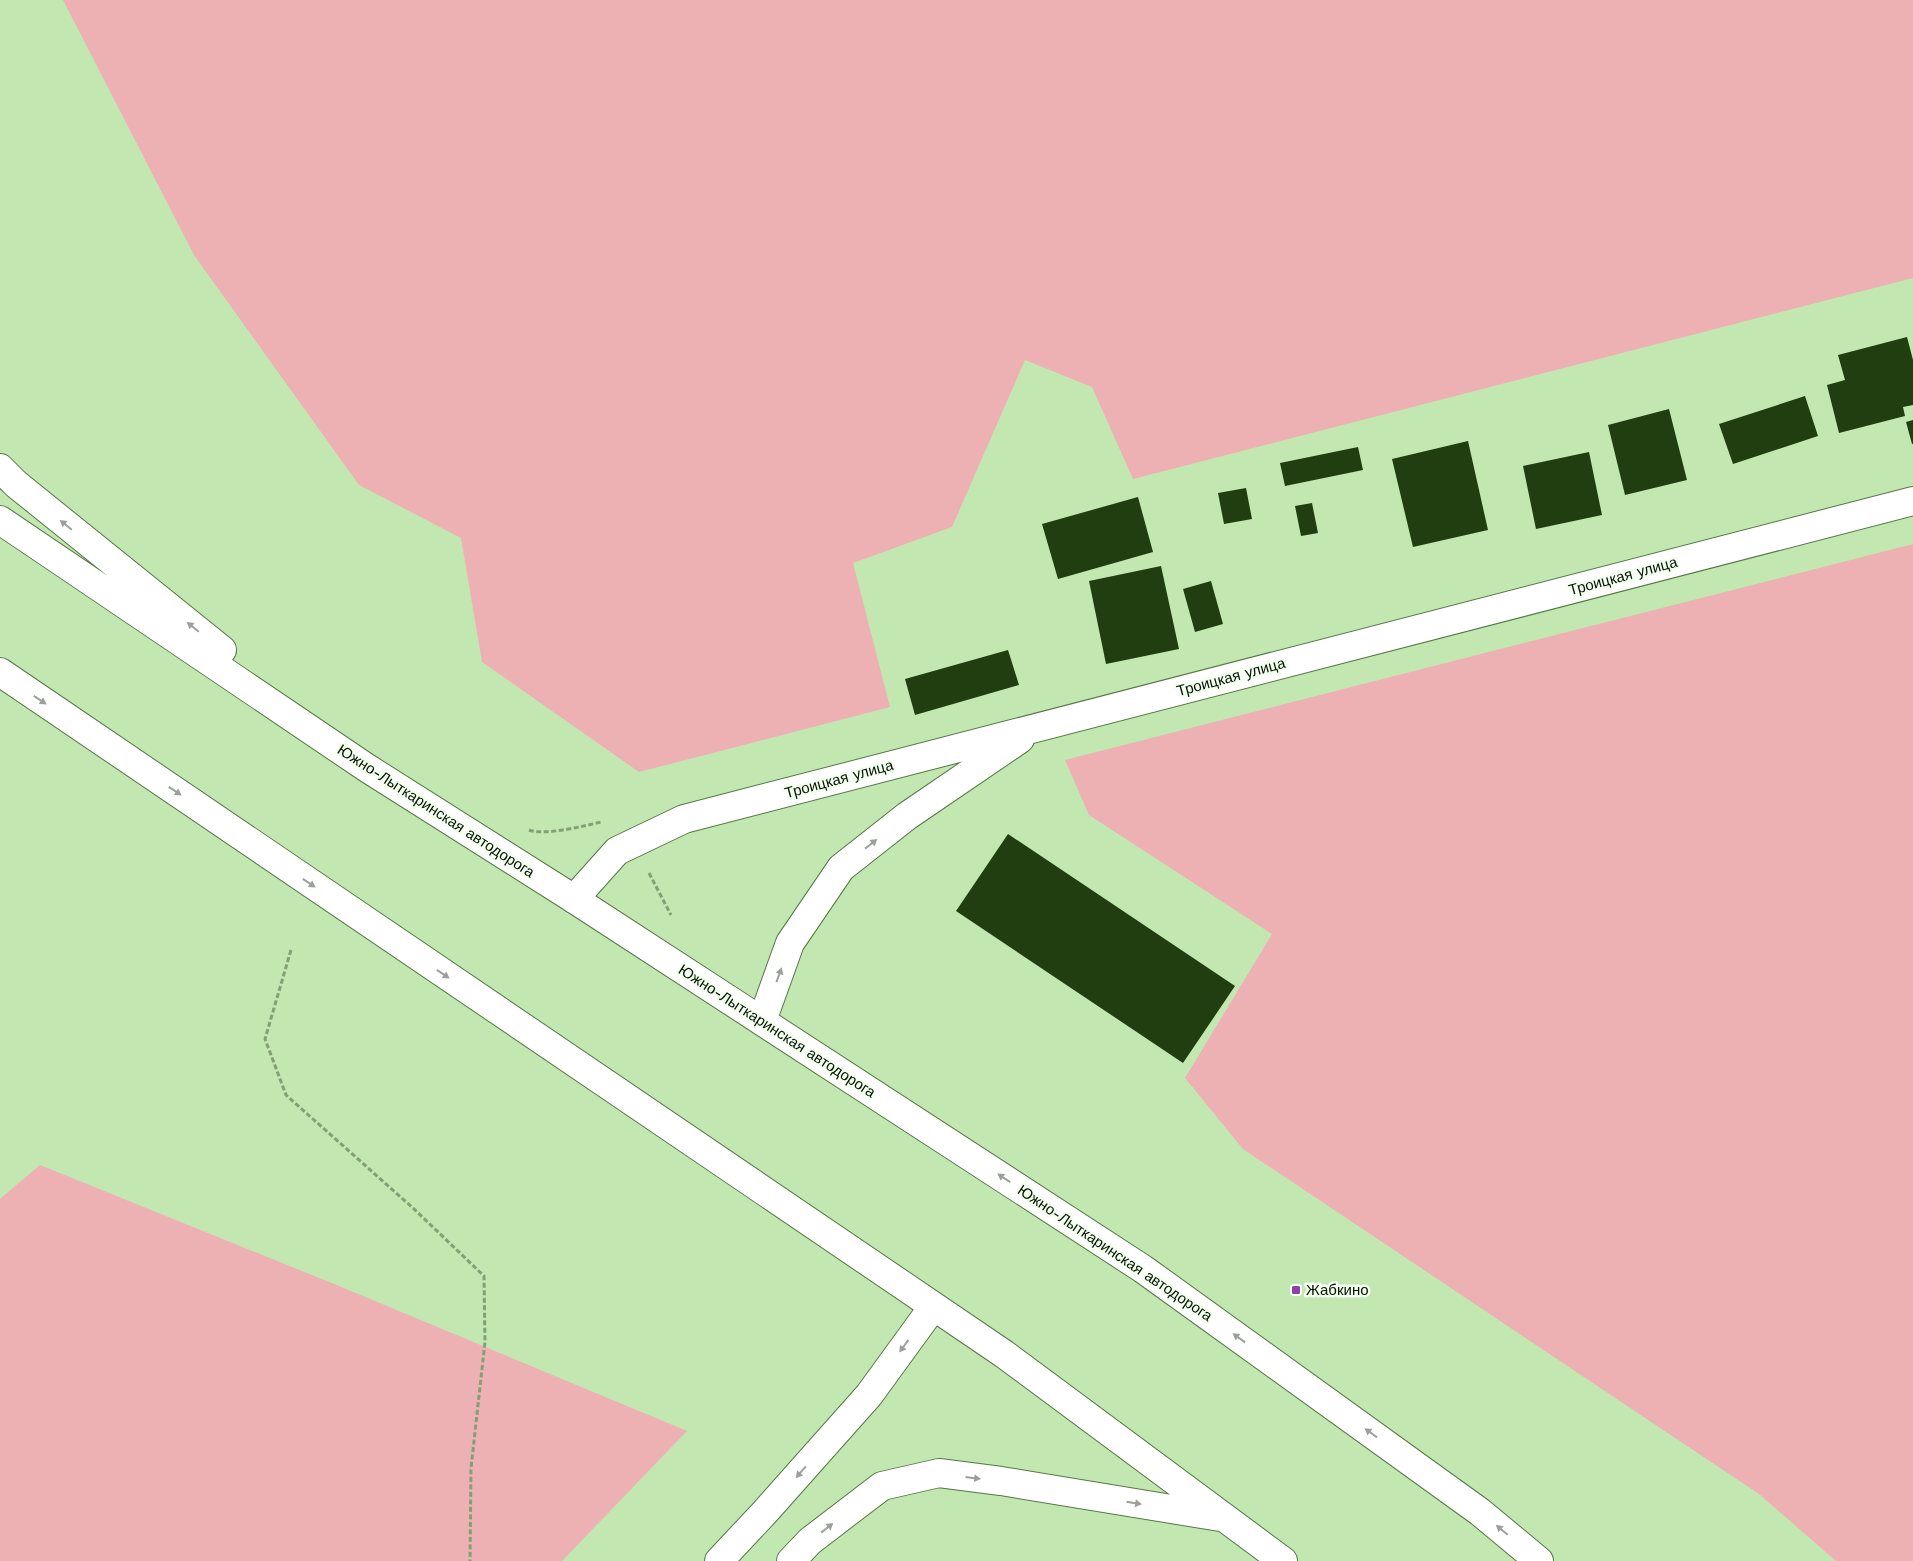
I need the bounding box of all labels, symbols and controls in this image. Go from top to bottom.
one-way arrow [60,519,73,530]
street label: Троицкая улица [1567,553,1680,599]
one-way arrow [187,621,200,632]
street label: Троицкая улица [1175,654,1288,700]
one-way arrow [34,695,47,705]
street label: Южно-Лыткаринская автодорога [334,741,538,882]
street label: Троицкая улица [783,756,896,802]
one-way arrow [168,786,181,796]
one-way arrow [864,839,877,850]
one-way arrow [302,878,316,887]
street label: Южно-Лыткаринская автодорога [675,961,879,1102]
one-way arrow [775,968,783,982]
one-way arrow [437,969,450,979]
one-way arrow [997,1173,1010,1183]
street label: Южно-Лыткаринская автодорога [1014,1181,1216,1325]
place label: Жабкино [1306,1281,1369,1299]
marker: Жабкино [1290,1284,1302,1296]
one-way arrow [1232,1333,1246,1343]
one-way arrow [899,1339,909,1353]
one-way arrow [1364,1428,1378,1438]
one-way arrow [796,1465,807,1478]
one-way arrow [966,1474,982,1482]
one-way arrow [1126,1499,1142,1507]
one-way arrow [820,1523,833,1534]
one-way arrow [1496,1524,1509,1535]

